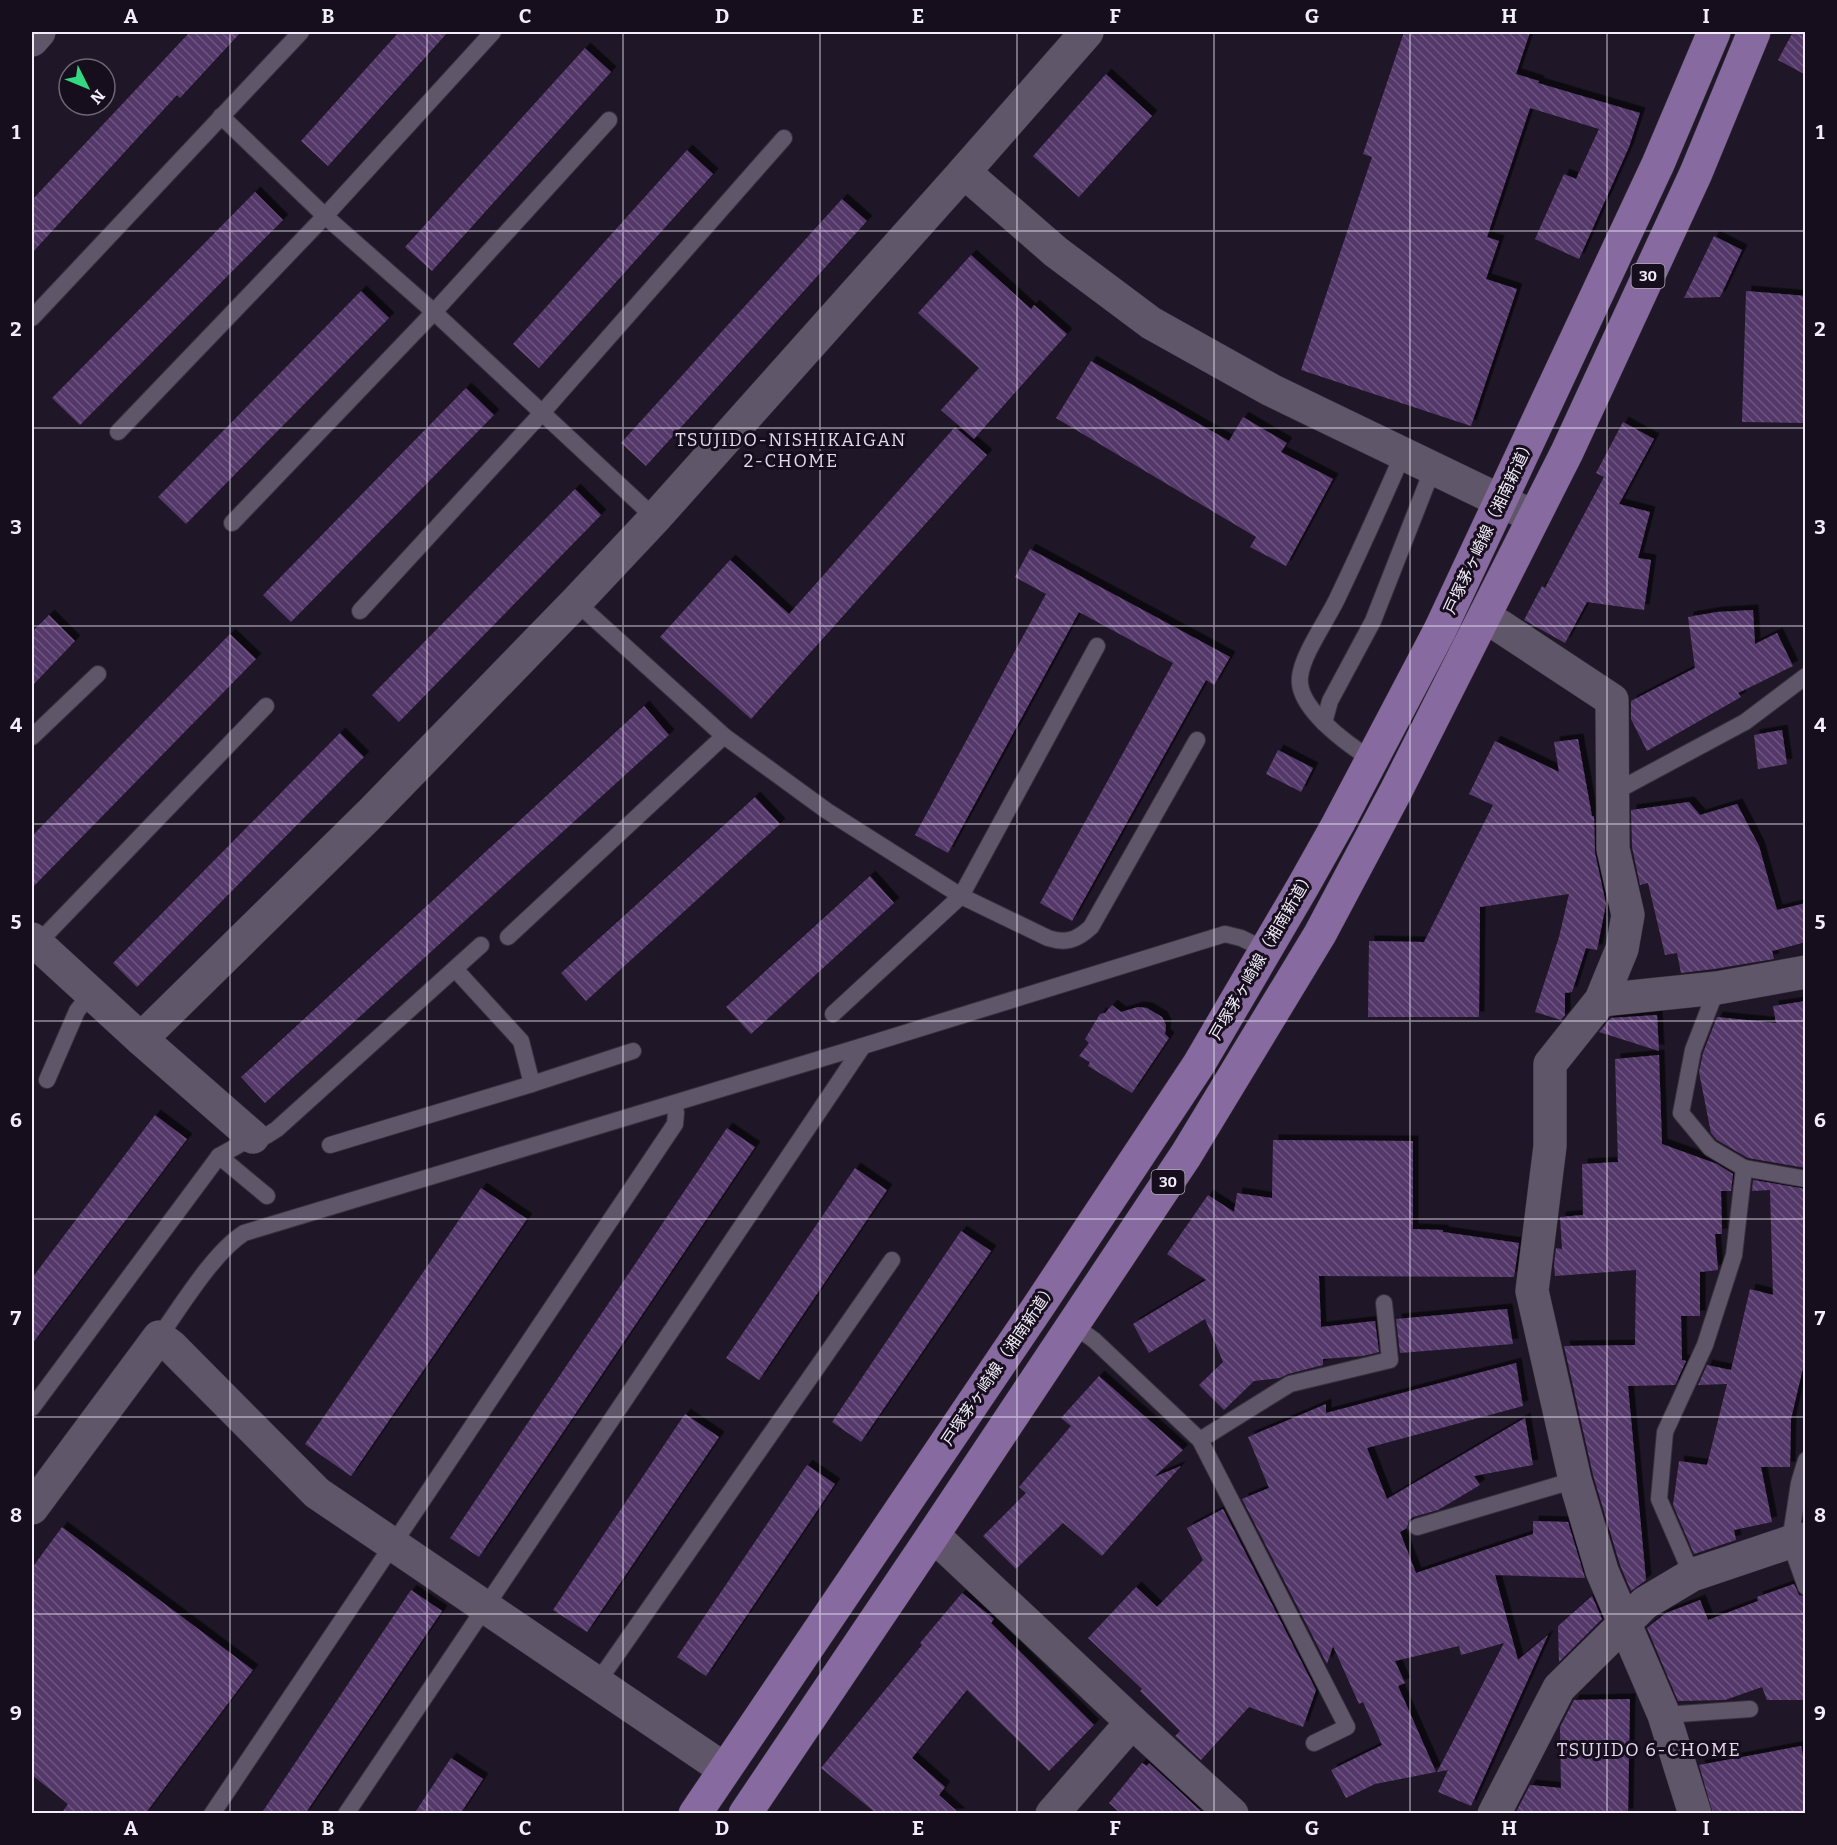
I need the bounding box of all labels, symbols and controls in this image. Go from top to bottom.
text: A [124,4,139,28]
text: B [322,4,335,28]
text: C [519,4,531,28]
text: D [715,4,729,28]
text: E [912,4,924,28]
text: F [1109,4,1121,28]
text: G [1305,4,1319,28]
text: H [1501,4,1517,28]
text: I [1702,4,1710,28]
north arrow [57,57,117,117]
text: N [86,86,109,108]
text: 1 [12,120,21,144]
text: 1 [1816,120,1825,144]
road number: 30 [1632,264,1664,288]
text: 2 [10,317,22,341]
text: 2 [1814,317,1826,341]
district label: TSUJIDO-NISHIKAIGAN 2-CHOME [675,429,907,472]
street label: 戸塚茅ヶ崎線（湘南新道） [1440,435,1538,617]
text: 3 [10,515,22,539]
text: 3 [1814,515,1826,539]
text: 4 [10,713,22,737]
text: 4 [1814,713,1826,737]
street label: 戸塚茅ヶ崎線（湘南新道） [1206,867,1318,1043]
text: 5 [11,910,22,934]
text: 5 [1815,910,1826,934]
text: 6 [10,1108,22,1132]
text: 6 [1814,1108,1826,1132]
road number: 30 [1152,1170,1184,1194]
street label: 戸塚茅ヶ崎線（湘南新道） [937,1279,1061,1449]
text: 7 [11,1306,22,1330]
text: 7 [1815,1306,1826,1330]
text: 8 [10,1503,22,1527]
text: 8 [1814,1503,1826,1527]
text: 9 [10,1701,22,1725]
text: 9 [1814,1701,1826,1725]
district label: TSUJIDO 6-CHOME [1557,1739,1741,1761]
text: A [124,1816,139,1840]
text: B [322,1816,335,1840]
text: C [519,1816,531,1840]
text: D [715,1816,729,1840]
text: E [912,1816,924,1840]
text: F [1109,1816,1121,1840]
text: G [1305,1816,1319,1840]
text: H [1501,1816,1517,1840]
text: I [1702,1816,1710,1840]

